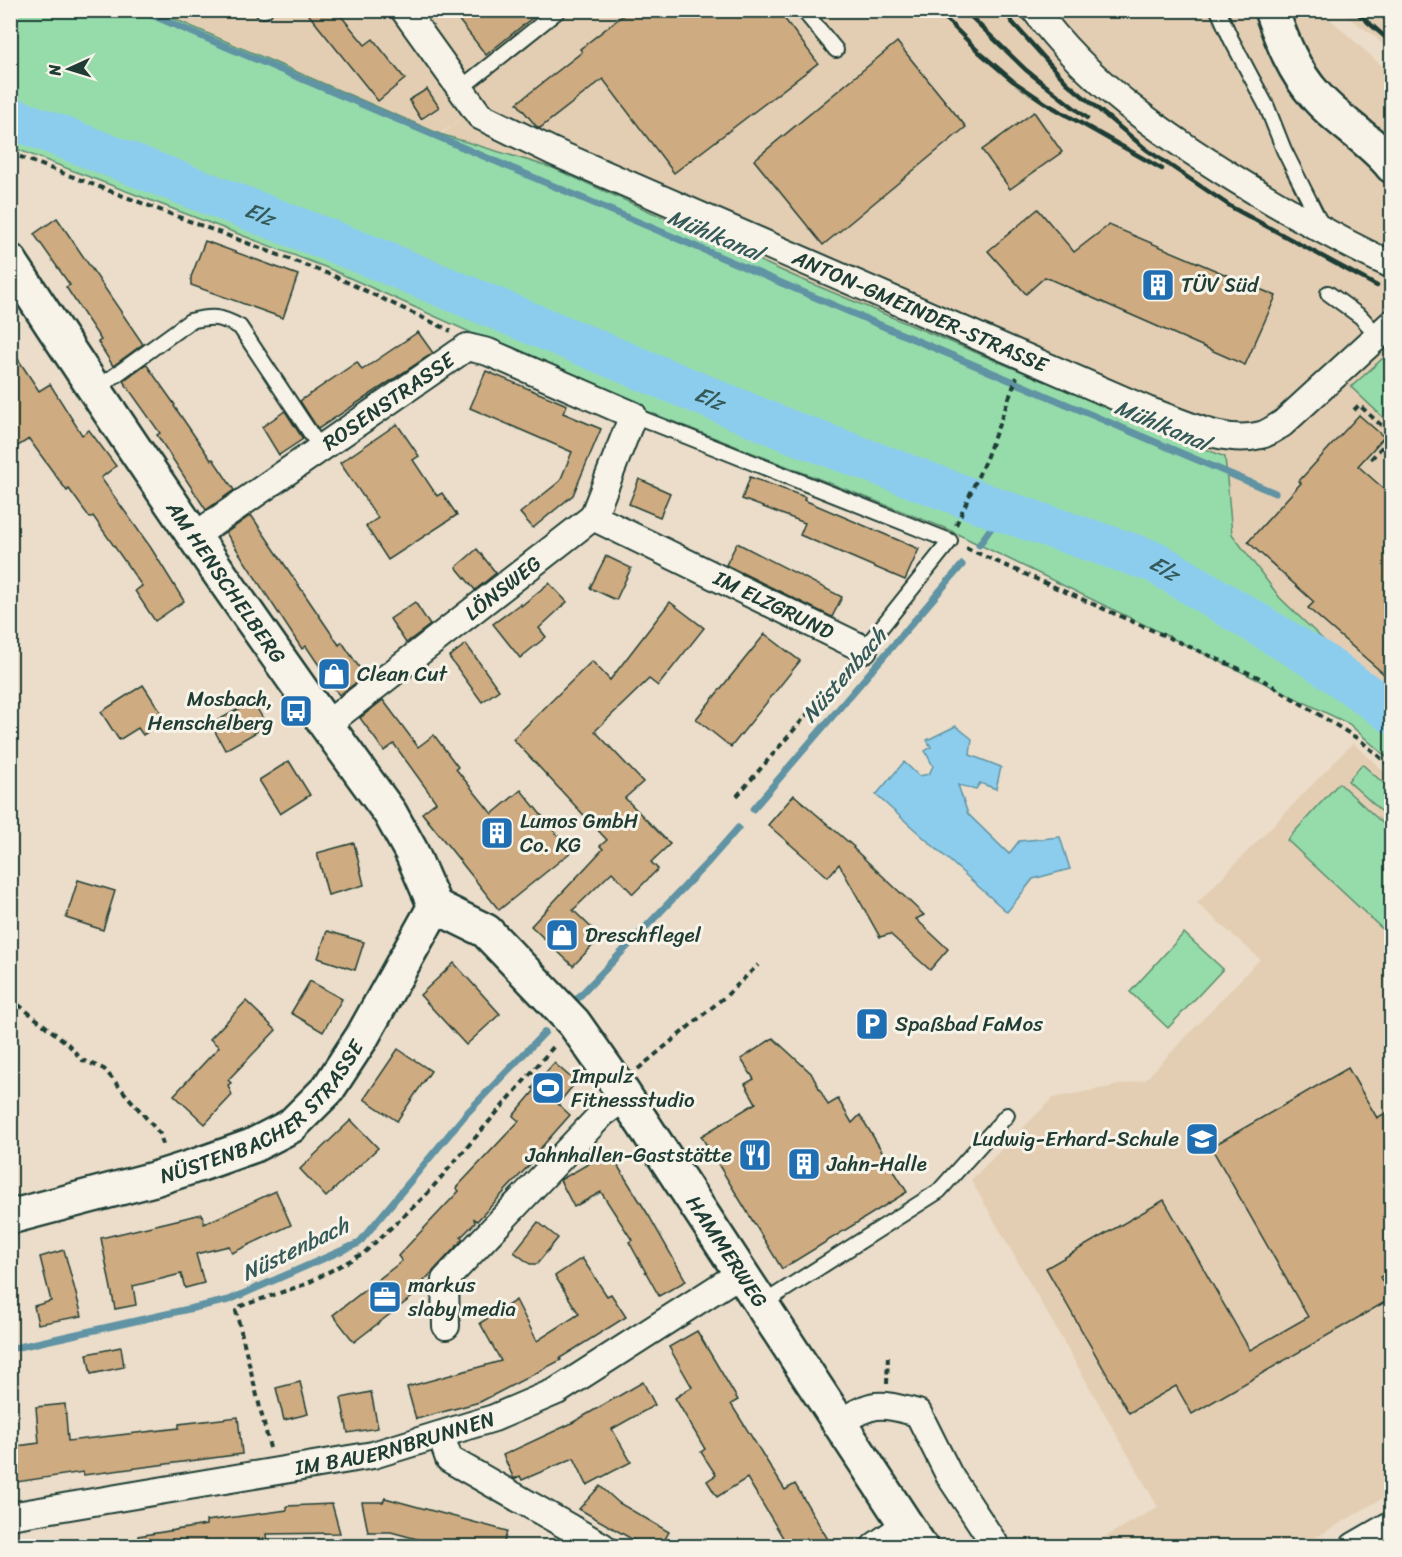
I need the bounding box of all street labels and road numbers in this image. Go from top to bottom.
street label: ANTON-GMEINDER-STRASSE [785,239,1055,384]
street label: ROSENSTRASSE [314,341,464,461]
street label: AM HENSCHELBERG [155,492,296,672]
street label: LÖNSWEG [456,545,550,631]
street label: IM ELZGRUND [706,559,841,651]
street label: NÜSTENBACHER STRASSE [155,1031,375,1195]
street label: HAMMERWEG [676,1187,778,1316]
street label: IM BAUERNBRUNNEN [291,1400,500,1487]

